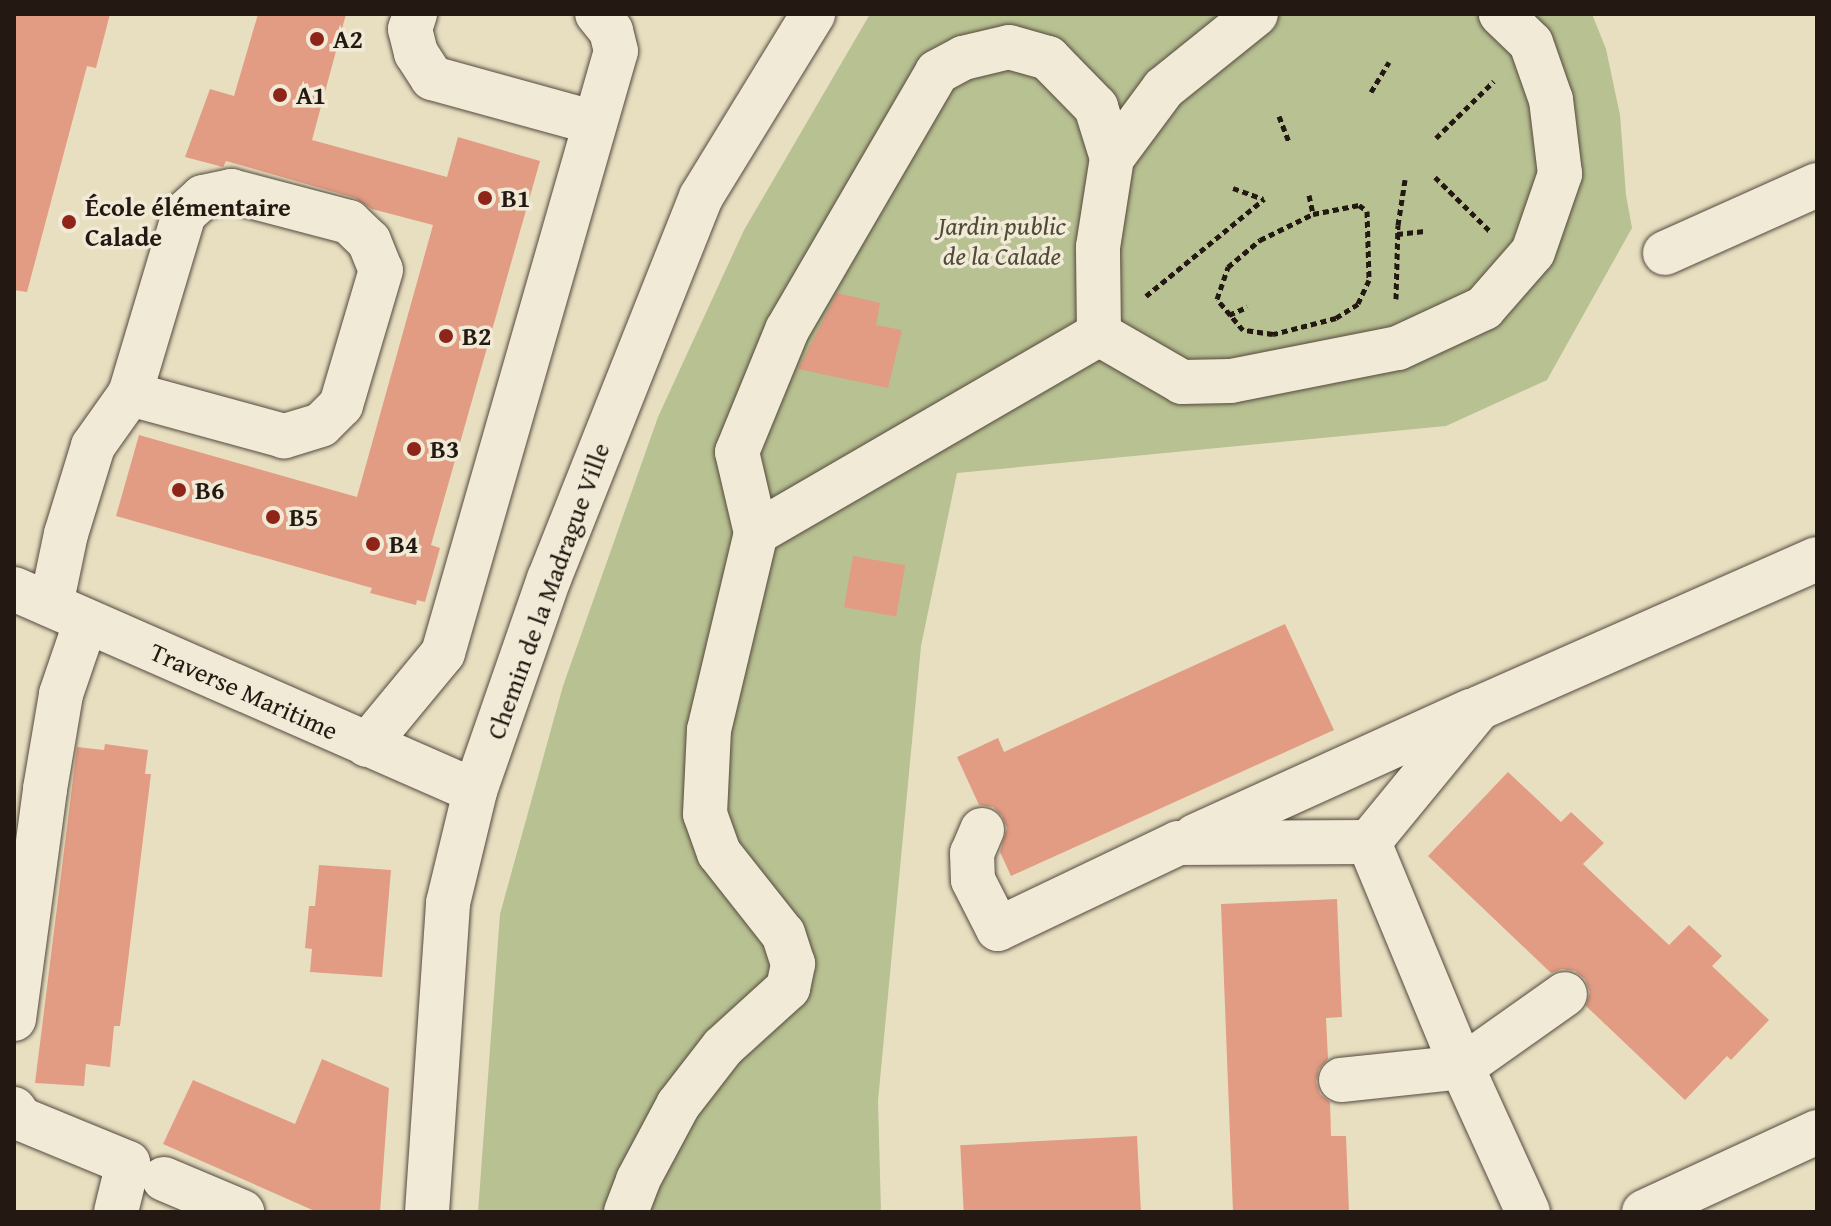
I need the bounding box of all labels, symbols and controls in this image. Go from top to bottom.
place label: A2 [333,23,363,55]
marker: A2 [308,30,326,48]
place label: A1 [296,79,326,111]
marker: A1 [271,86,289,104]
place label: B1 [501,182,531,214]
marker: B1 [476,189,494,207]
place label: École élémentaire Calade [85,191,291,252]
park label: Jardin public de la Calade [938,210,1066,272]
marker: École élémentaire Calade [60,213,78,231]
place label: B2 [462,320,492,352]
marker: B2 [437,327,455,345]
place label: B3 [430,433,460,465]
street label: Chemin de la Madrague Ville [480,439,616,743]
marker: B3 [405,440,423,458]
place label: B6 [195,474,225,506]
marker: B6 [170,481,188,499]
place label: B5 [289,501,319,533]
marker: B5 [264,508,282,526]
place label: B4 [389,528,419,560]
marker: B4 [364,535,382,553]
street label: Traverse Maritime [145,636,343,746]

